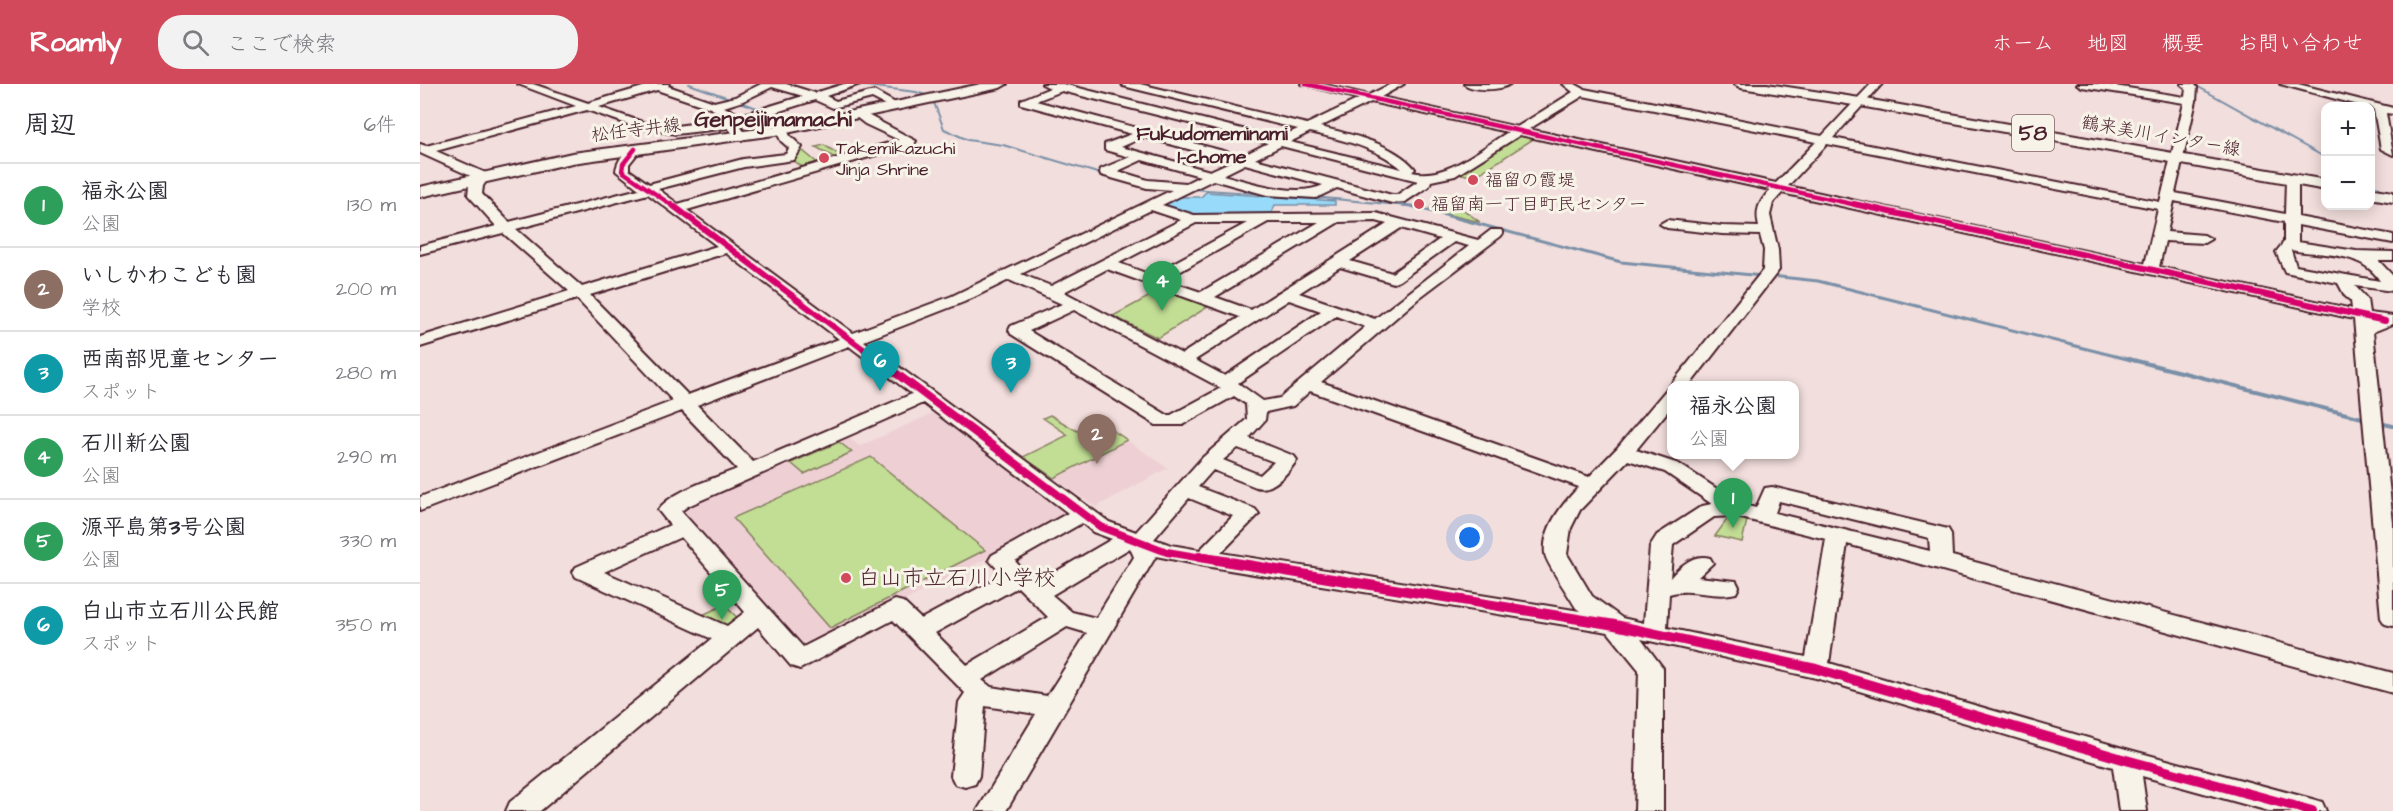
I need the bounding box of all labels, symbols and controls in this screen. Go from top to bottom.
search box [158,15,578,69]
text: Roamly [30,23,122,62]
icon: search [179,26,212,59]
text: ここで検索 [227,29,337,60]
text: ホーム [1992,29,2054,58]
text: 地図 [2087,29,2129,58]
text: 概要 [2162,29,2204,58]
text: お問い合わせ [2237,29,2363,58]
map controls [2321,102,2375,210]
button: + [2321,102,2375,156]
district label: Genpeijimamachi [694,104,852,135]
text: 周辺 [24,107,76,143]
street label: 鶴来美川インター線 [2079,110,2243,162]
text: 6件 [363,111,396,139]
street label: 松任寺井線 [590,112,682,148]
road number: 58 [2012,115,2054,151]
district label: Fukudomeminami 1-chome [1136,120,1289,171]
place label: Takemikazuchi Jinja Shrine [836,136,955,182]
marker: Takemikazuchi Jinja Shrine [817,151,831,165]
button: − [2321,156,2375,210]
place label: 福留の霞堤 [1485,168,1575,193]
marker: 福留の霞堤 [1466,173,1480,187]
text: 福永公園 [81,176,169,207]
text: 1 [42,191,45,219]
text: 130 m [347,191,396,219]
place label: 福留南一丁目町民センター [1431,192,1646,217]
marker: 福留南一丁目町民センター [1412,197,1426,211]
text: 公園 [81,210,121,238]
text: いしかわこども園 [81,260,257,291]
pin: 4 [1142,262,1182,311]
text: 2 [38,275,49,303]
text: 200 m [336,275,396,303]
text: 学校 [81,294,121,322]
pin: 6 [860,342,900,391]
text: 西南部児童センター [81,344,279,375]
pin: 3 [992,344,1030,393]
text: 3 [38,359,49,387]
text: 280 m [335,359,396,387]
text: スポット [81,378,161,406]
popup [1667,381,1799,459]
text: 福永公園 [1689,391,1777,422]
pin: 2 [1078,414,1116,464]
text: 公園 [1689,425,1729,453]
text: 石川新公園 [81,428,191,459]
text: 4 [37,443,50,471]
text: 290 m [337,443,396,471]
text: 公園 [81,462,121,490]
pin: 1 [1714,478,1752,528]
text: 源平島第3号公園 [81,512,246,543]
your location [1455,523,1484,552]
text: 5 [36,527,51,555]
text: 330 m [339,527,396,555]
text: 公園 [81,546,121,574]
place label: 白山市立石川小学校 [858,563,1056,594]
pin: 5 [702,570,742,620]
marker: 白山市立石川小学校 [839,571,853,585]
text: 白山市立石川公民館 [81,596,279,627]
text: 6 [37,611,50,639]
text: 350 m [335,611,396,639]
text: スポット [81,630,161,658]

